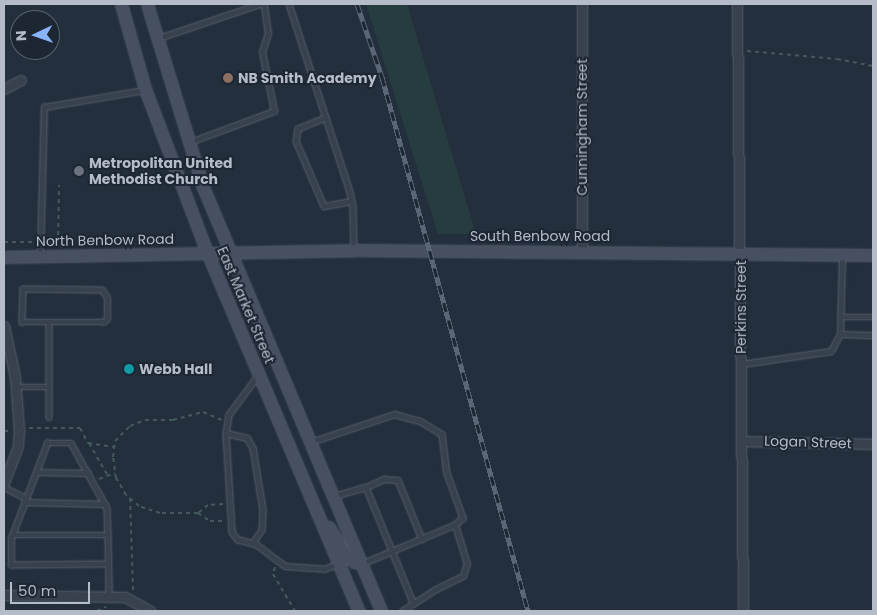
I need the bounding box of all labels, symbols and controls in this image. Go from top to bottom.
north arrow [10,10,60,60]
text: N [11,30,31,42]
street label: Cunningham Street [574,58,590,196]
place label: NB Smith Academy [238,70,376,86]
marker: NB Smith Academy [222,72,234,84]
place label: Metropolitan United Methodist Church [89,155,233,188]
marker: Metropolitan United Methodist Church [73,165,85,177]
street label: South Benbow Road [470,228,610,244]
street label: North Benbow Road [36,230,174,250]
street label: East Market Street [214,244,278,366]
street label: Perkins Street [733,260,749,354]
place label: Webb Hall [139,361,212,377]
marker: Webb Hall [123,363,135,375]
street label: Logan Street [764,432,852,452]
scale bar [12,572,92,604]
text: 50 m [18,580,56,601]

